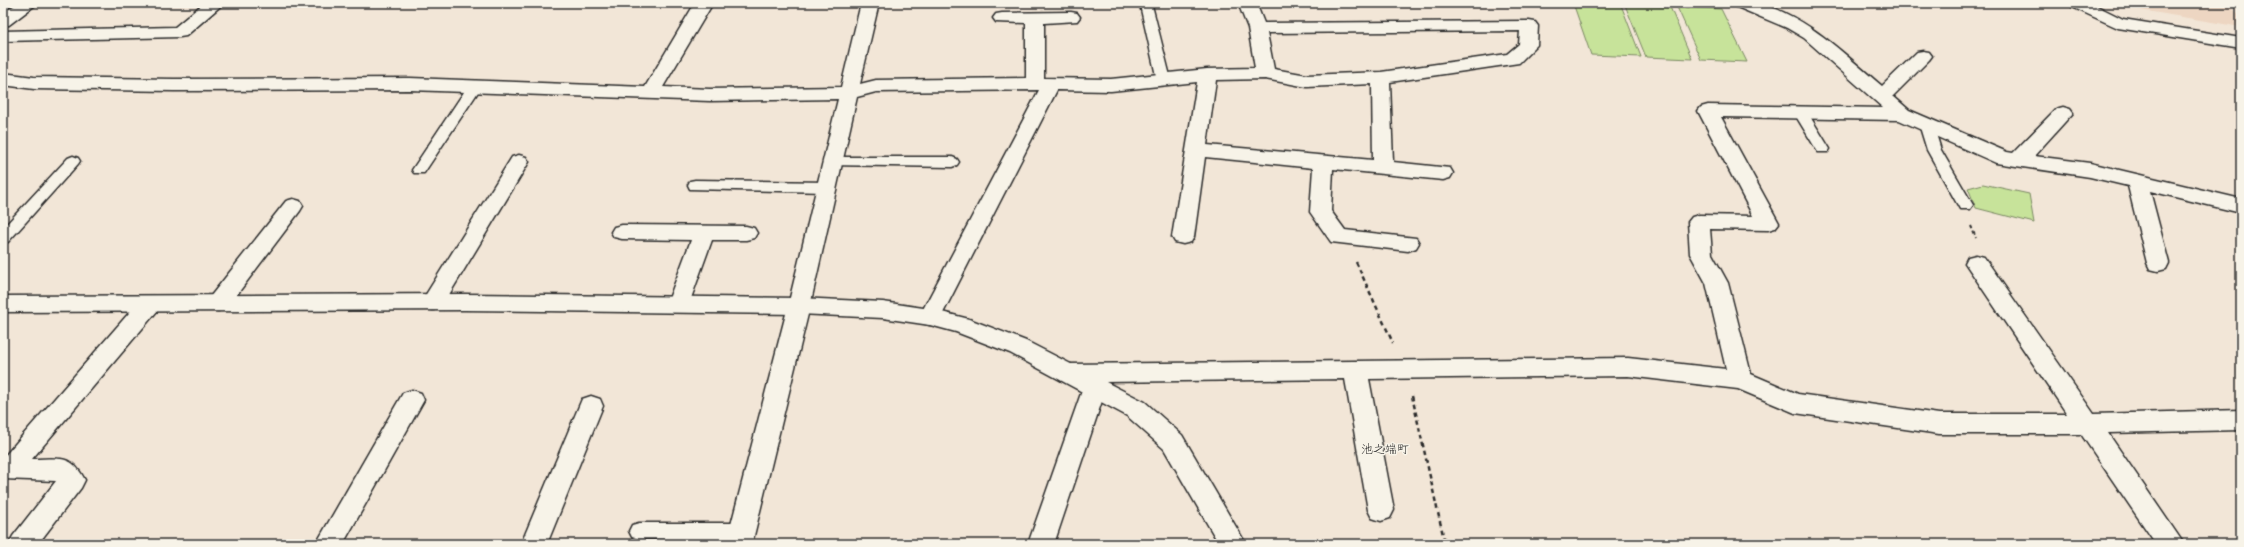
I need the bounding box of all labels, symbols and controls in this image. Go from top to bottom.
district label: 池之端町 [1361,441,1409,457]

